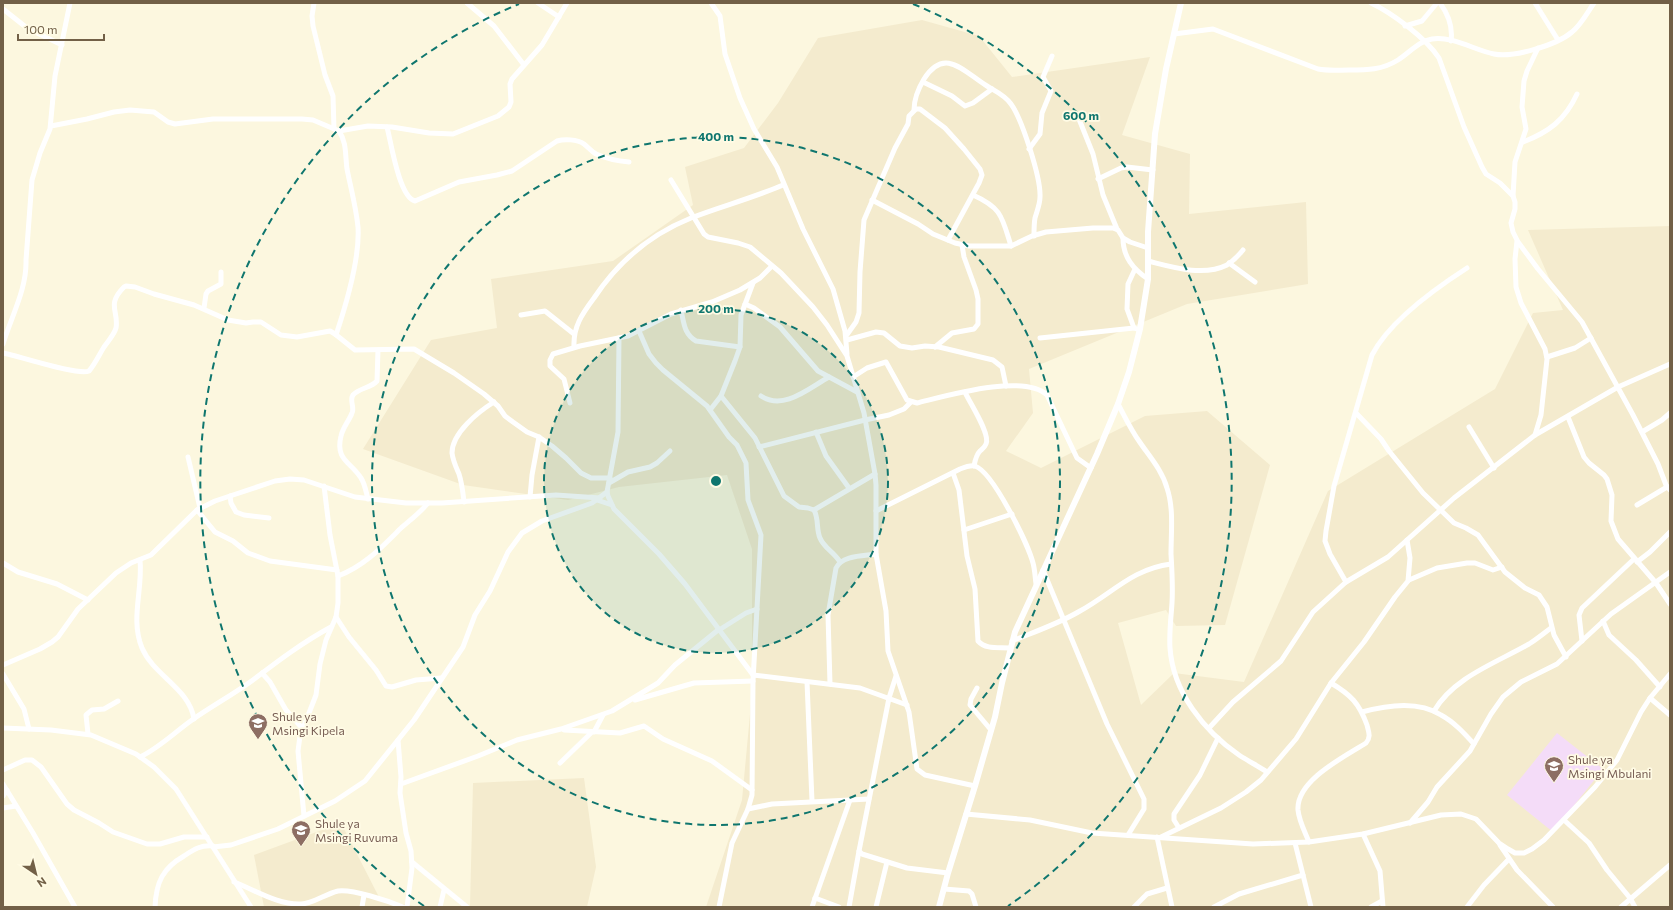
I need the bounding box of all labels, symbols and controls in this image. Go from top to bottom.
scale bar [18,16,104,42]
text: 100 m [24,22,58,36]
text: 600 m [1063,108,1099,122]
text: 400 m [698,129,734,143]
text: 200 m [698,301,734,315]
centre of rings [709,474,723,488]
place label: Shule ya Msingi Kipela [272,709,345,737]
school or university icon: Shule ya Msingi Kipela [247,712,269,740]
place label: Shule ya Msingi Mbulani [1568,752,1651,780]
school or university icon: Shule ya Msingi Mbulani [1543,755,1565,783]
place label: Shule ya Msingi Ruvuma [315,816,398,844]
school or university icon: Shule ya Msingi Ruvuma [290,819,312,847]
north arrow [16,854,56,894]
text: N [35,875,49,890]

